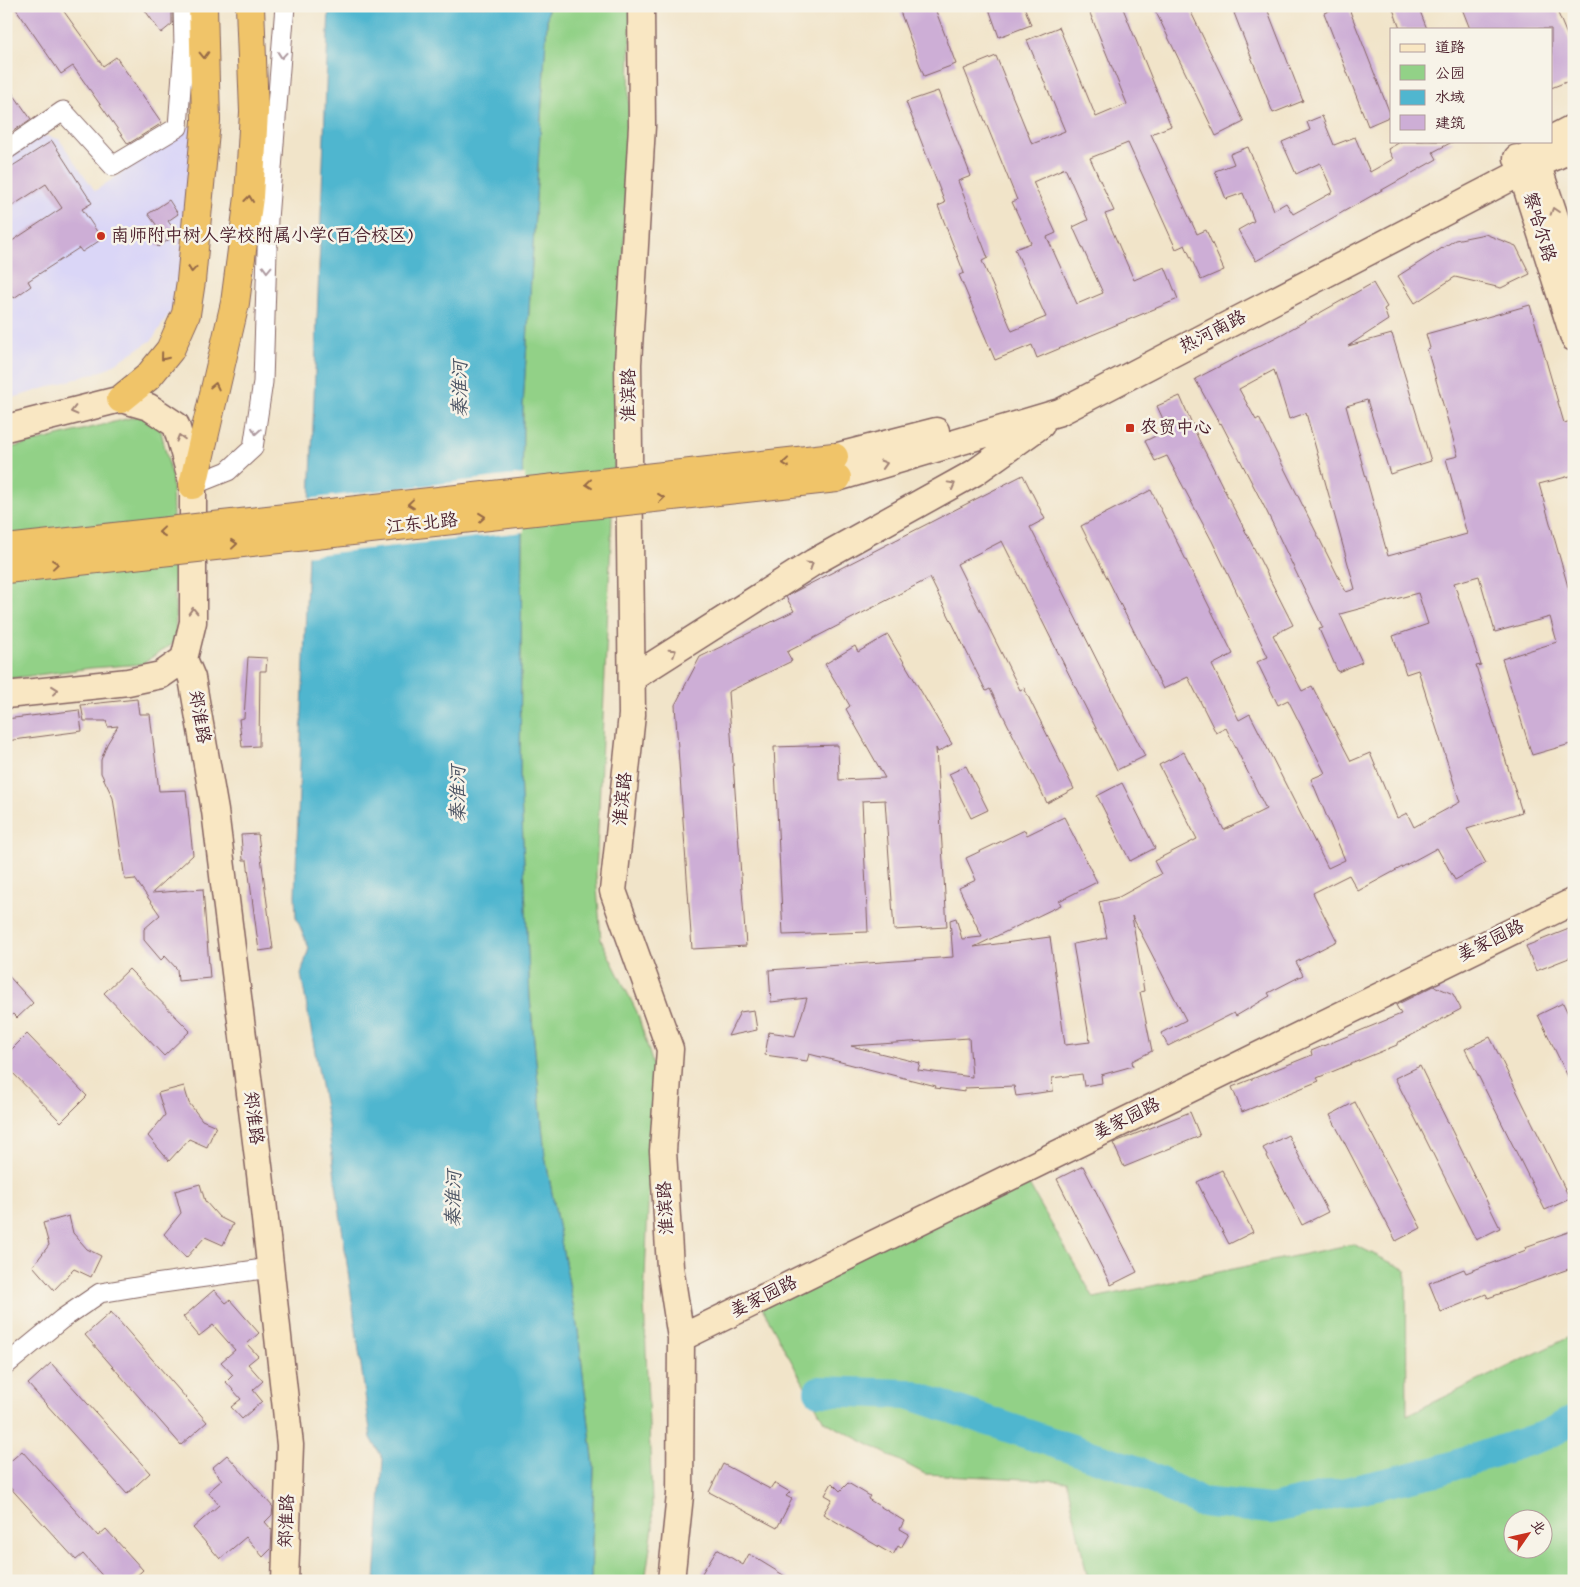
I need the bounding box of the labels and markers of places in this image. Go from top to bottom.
place label: 南师附中树人学校附属小学(百合校区) [111,224,414,248]
marker: 南师附中树人学校附属小学(百合校区) [95,230,107,242]
place label: 农贸中心 [1140,416,1212,440]
marker: 农贸中心 [1124,422,1136,434]

